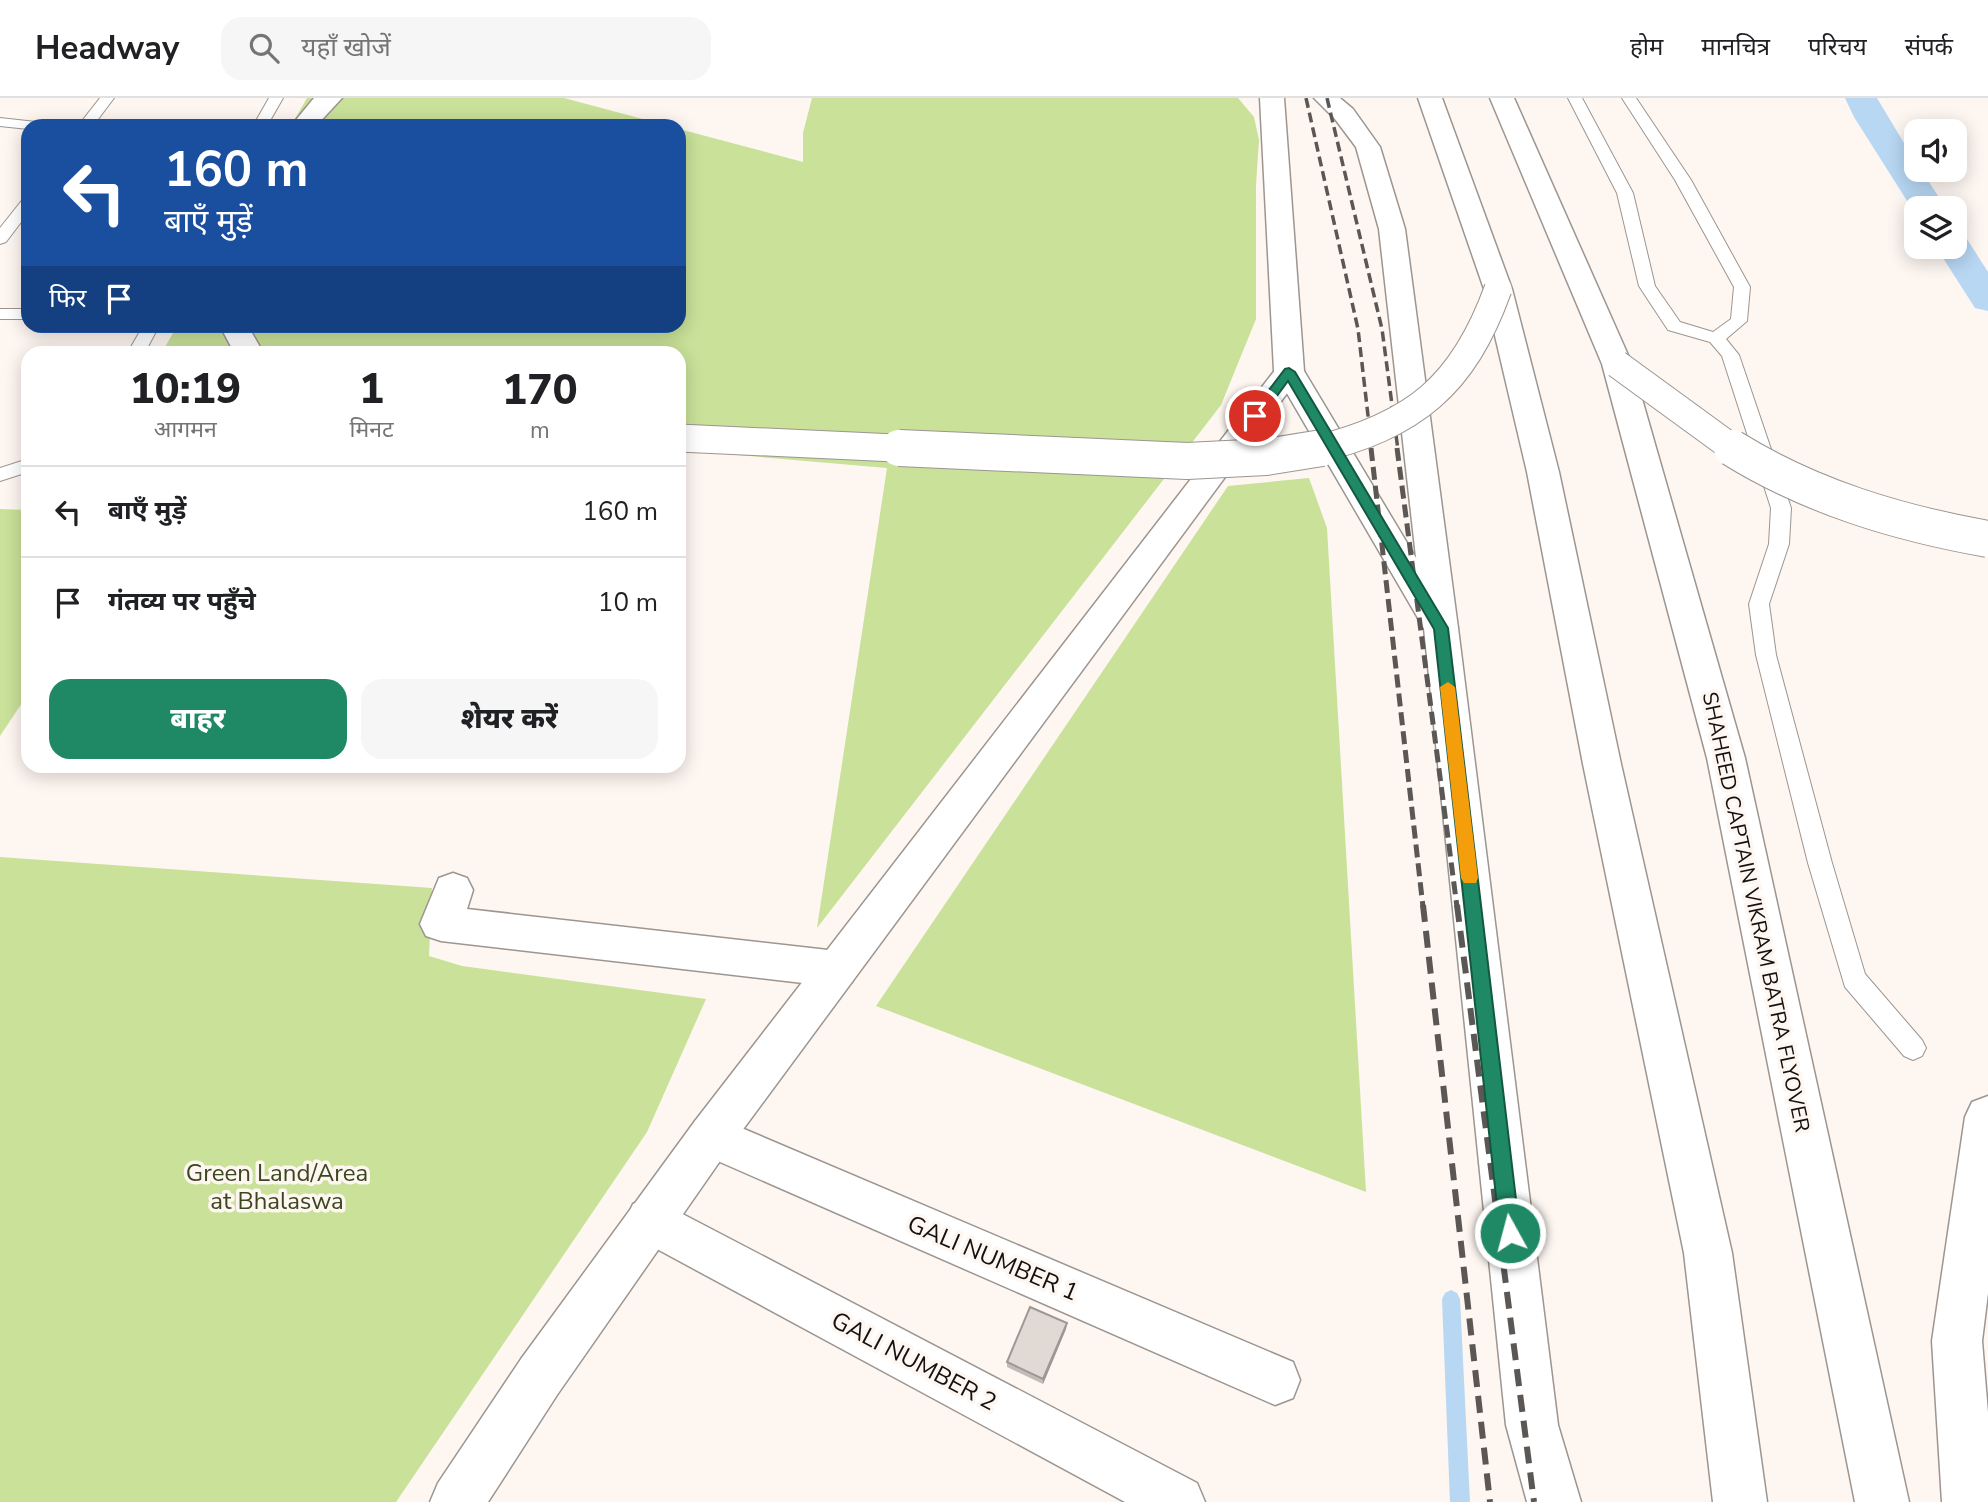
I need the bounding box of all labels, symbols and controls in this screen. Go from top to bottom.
search box [221,17,711,80]
text: Headway [35,26,179,71]
icon: search [245,29,283,67]
text: यहाँ खोजें [301,30,391,65]
text: होम [1630,31,1663,63]
text: मानचित्र [1701,31,1770,63]
text: परिचय [1808,31,1867,63]
text: संपर्क [1905,31,1953,63]
map controls [1904,119,1967,259]
button: sound [1904,119,1967,182]
text: 160 m [164,136,308,203]
icon: left [49,147,140,238]
button: layers [1904,196,1967,259]
text: बाएँ मुड़ें [164,200,253,243]
icon: arrive [100,280,138,318]
text: फिर [49,281,86,316]
text: 10:19 [129,361,241,418]
text: 1 [359,361,384,418]
text: 170 [502,362,578,419]
pin [1225,386,1285,446]
icon: arrive [1236,397,1274,435]
text: आगमन [154,414,217,445]
text: मिनट [350,414,394,445]
text: m [530,415,550,446]
icon: left [49,493,87,531]
text: बाएँ मुड़ें [108,493,186,528]
text: 160 m [582,494,658,529]
icon: arrive [49,584,87,622]
text: गंतव्य पर पहुँचे [108,584,256,619]
text: 10 m [598,585,658,620]
button: बाहर [49,679,347,759]
button: शेयर करें [361,679,658,759]
street label: SHAHEED CAPTAIN VIKRAM BATRA FLYOVER [1696,689,1816,1135]
park label: Green Land/Area at Bhalaswa [186,1157,368,1217]
position arrow [1473,1196,1547,1270]
street label: GALI NUMBER 1 [903,1208,1083,1308]
street label: GALI NUMBER 2 [826,1304,1002,1418]

